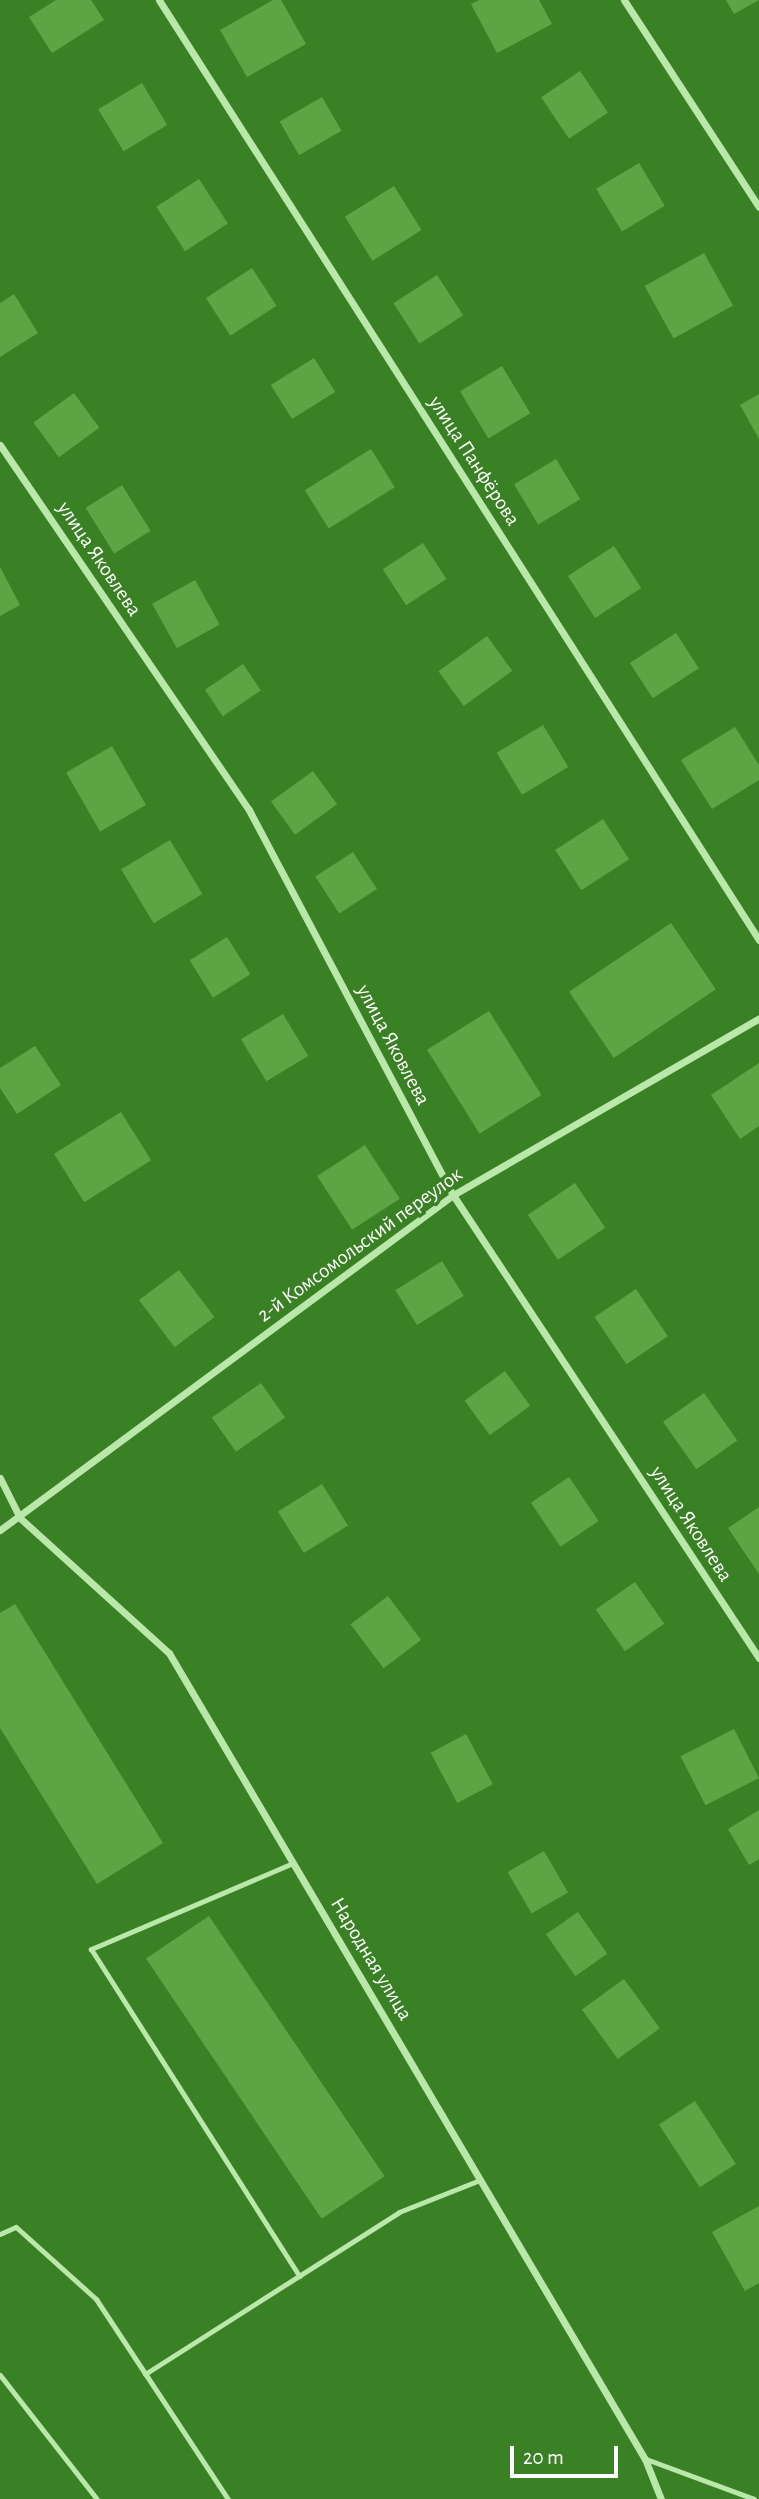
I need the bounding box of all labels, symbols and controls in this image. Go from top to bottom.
street label: улица Панфёрова [423,391,525,531]
street label: улица Яковлева [51,497,147,621]
street label: улица Яковлева [351,980,435,1110]
street label: 2-й Комсомольский переулок [253,1162,467,1328]
street label: улица Яковлева [644,1461,738,1587]
street label: Народная улица [324,1893,418,2025]
scale bar [514,2432,622,2476]
text: 20 m [523,2447,564,2468]

